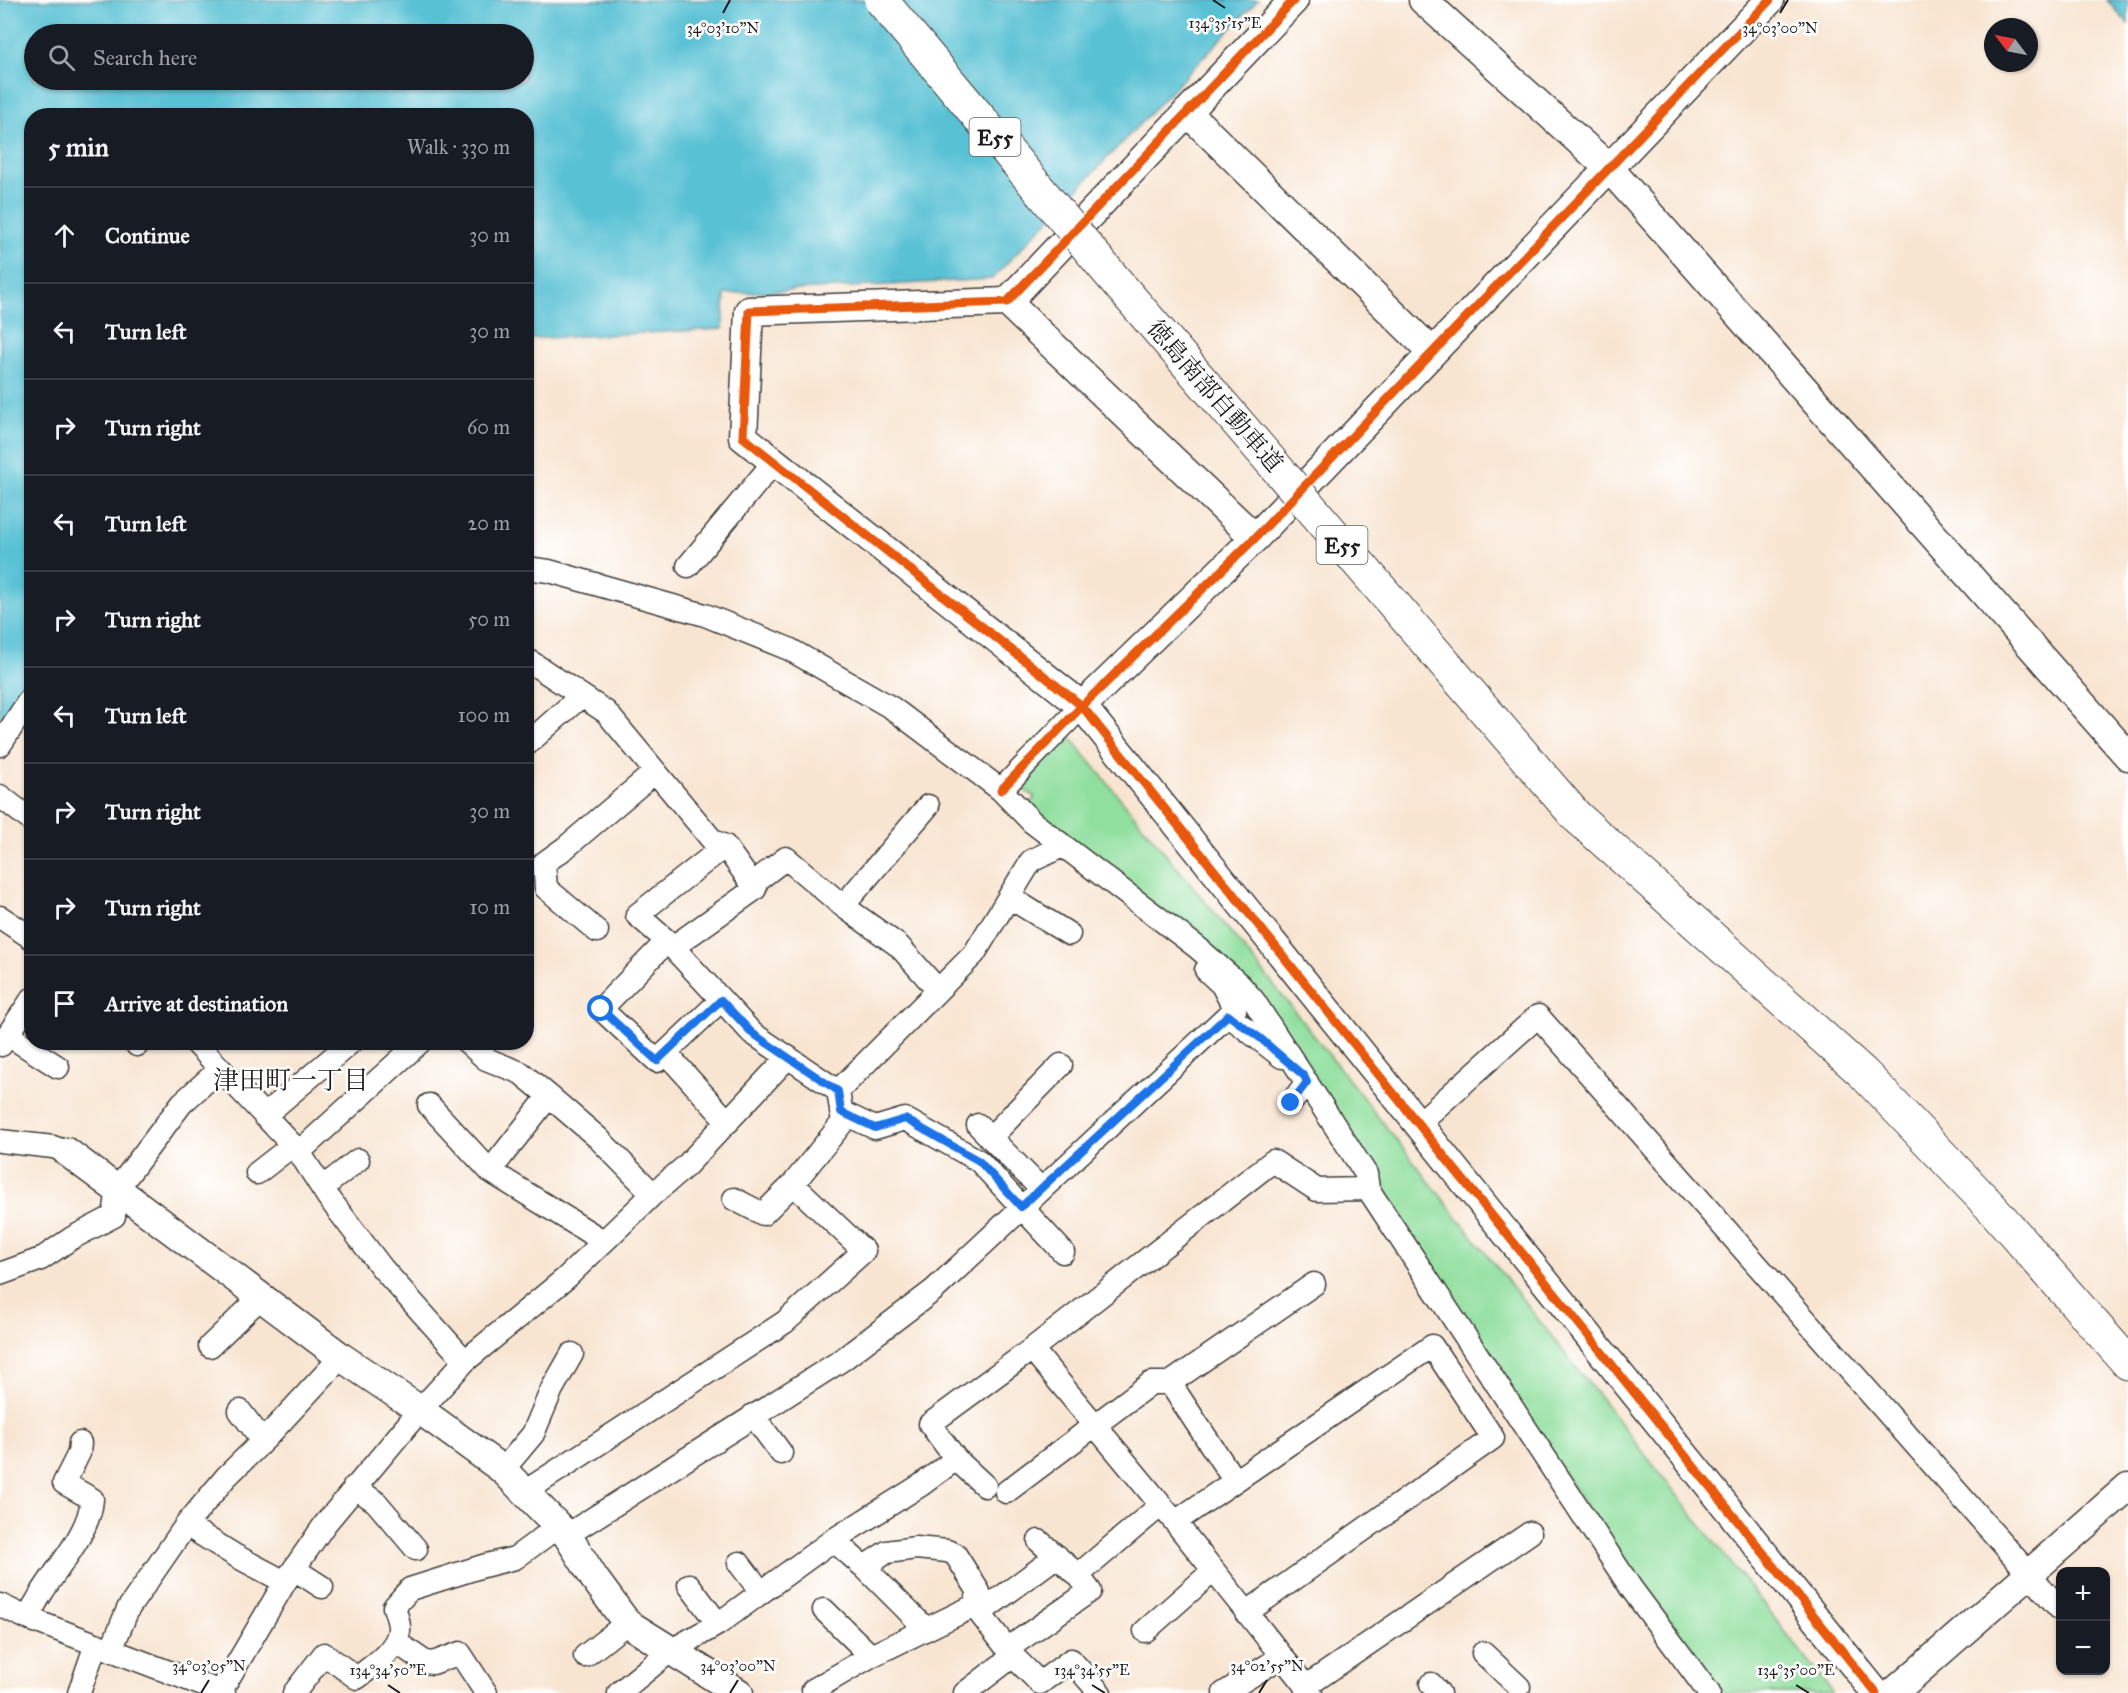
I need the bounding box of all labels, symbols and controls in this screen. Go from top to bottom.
text: 134°35'15"E [1189,14,1262,32]
north arrow [1984,18,2038,72]
text: 34°03'10"N [687,19,760,37]
text: 34°03'00"N [1742,19,1818,37]
search box [24,24,534,90]
icon: search [45,41,78,74]
text: Search here [93,44,197,71]
road number: E55 [970,118,1020,156]
text: 5 min [48,131,109,163]
text: Walk · 330 m [407,135,510,159]
icon: ahead [48,219,81,252]
text: Continue [105,222,190,249]
text: 30 m [469,223,510,247]
street label: 徳島南部自動車道 [1141,314,1289,478]
icon: left [48,315,81,348]
text: Turn left [105,318,187,345]
text: 30 m [469,319,510,343]
icon: right [48,411,81,444]
text: Turn right [105,414,201,441]
text: 60 m [467,415,510,439]
icon: left [48,507,81,540]
text: Turn left [105,510,187,537]
text: 20 m [467,511,510,535]
road number: E55 [1316,526,1368,564]
icon: right [48,603,81,636]
text: Turn right [105,606,201,633]
text: 50 m [468,607,510,631]
icon: left [48,699,81,732]
text: Turn left [105,702,187,729]
text: 100 m [458,703,510,727]
icon: right [48,795,81,828]
text: Turn right [105,798,201,825]
text: 30 m [469,799,510,823]
icon: right [48,891,81,924]
text: Turn right [105,894,201,921]
text: 10 m [469,895,510,919]
icon: arrive [48,987,81,1020]
text: Arrive at destination [105,990,288,1017]
route start [587,995,613,1021]
district label: 津田町一丁目 [213,1064,369,1096]
route end [1277,1089,1303,1115]
map controls [2056,1567,2110,1675]
button: + [2056,1567,2110,1621]
button: − [2056,1621,2110,1675]
text: 34°03'05"N [172,1657,246,1675]
text: 34°03'00"N [700,1657,776,1675]
text: 34°02'55"N [1230,1657,1304,1675]
text: 134°34'50"E [349,1661,427,1679]
text: 134°34'55"E [1054,1661,1130,1679]
text: 134°35'00"E [1757,1661,1835,1679]

